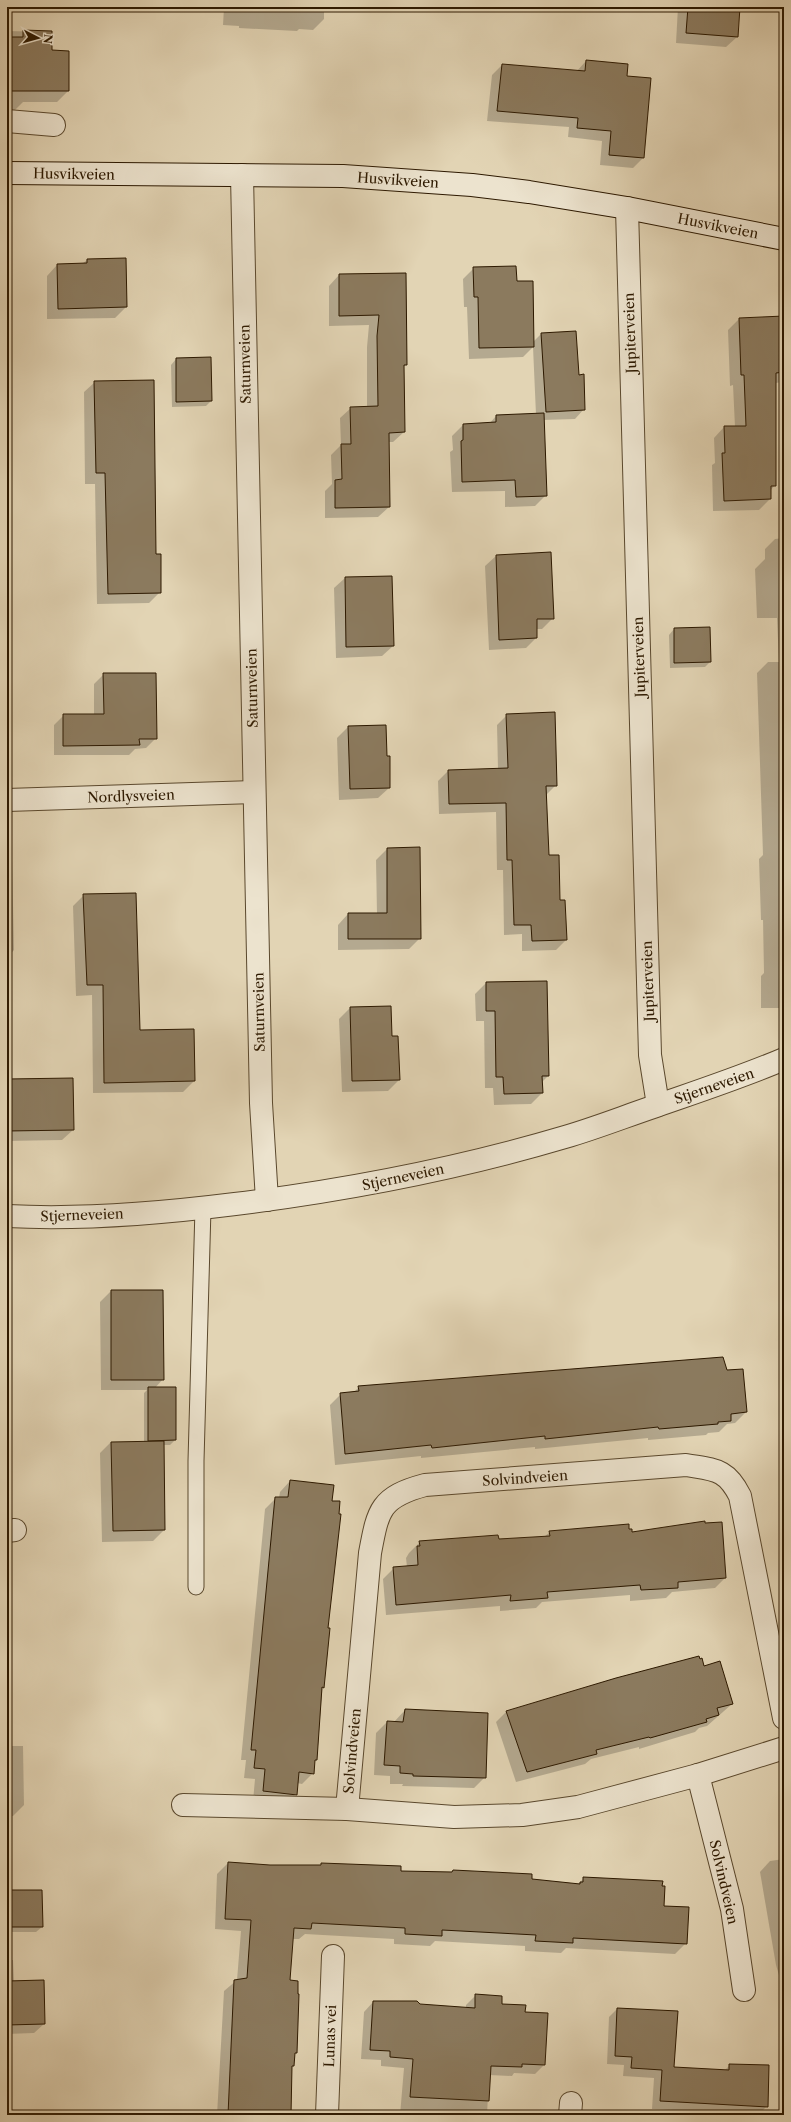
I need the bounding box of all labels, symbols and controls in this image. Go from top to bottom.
north arrow [18,18,58,58]
text: N [40,34,55,45]
street label: Husvikveien [33,164,115,184]
street label: Husvikveien [357,168,440,192]
street label: Husvikveien [676,209,760,243]
street label: Jupiterveien [620,292,640,376]
street label: Saturnveien [235,324,255,404]
street label: Jupiterveien [629,616,649,700]
street label: Saturnveien [242,648,262,728]
street label: Nordlysveien [87,785,175,807]
street label: Jupiterveien [638,940,658,1024]
street label: Saturnveien [249,972,269,1052]
street label: Stjerneveien [672,1064,757,1108]
street label: Stjerneveien [360,1159,446,1194]
street label: Stjerneveien [40,1205,124,1225]
street label: Solvindveien [482,1466,569,1490]
street label: Solvindveien [339,1707,365,1795]
street label: Solvindveien [706,1838,742,1926]
street label: Lunas vei [320,2004,340,2068]

